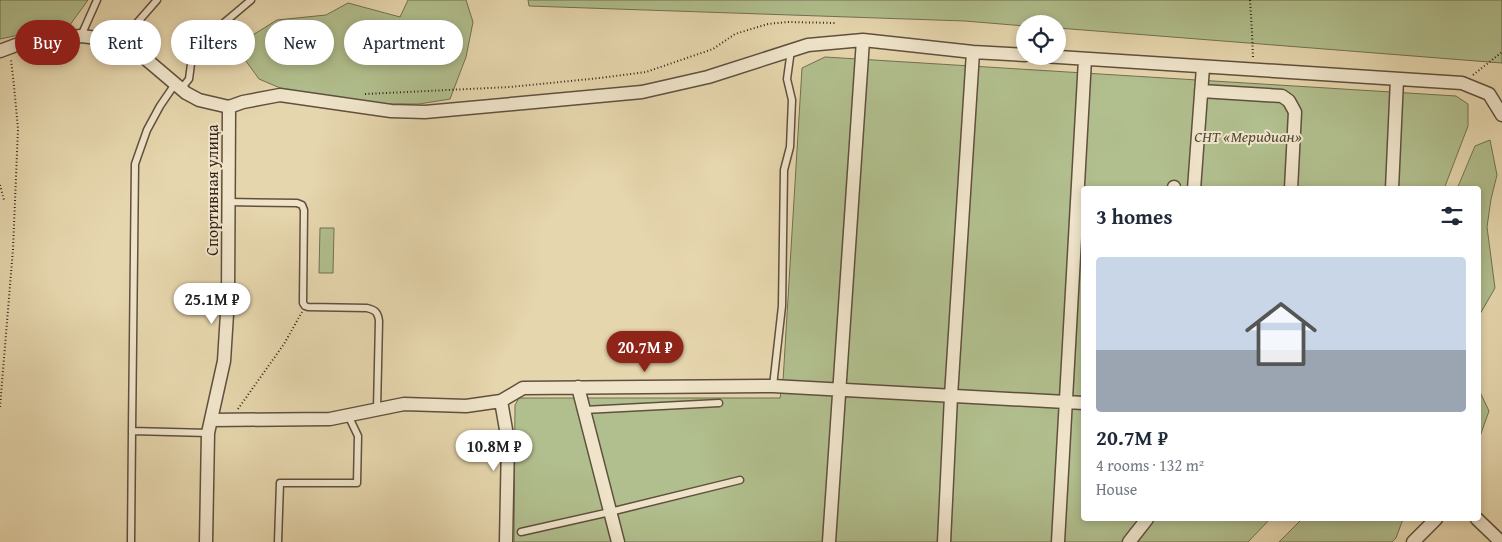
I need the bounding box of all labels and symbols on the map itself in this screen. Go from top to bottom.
street label: Спортивная улица [200,124,224,256]
park label: СНТ «Меридиан» [1194,124,1302,148]
pin: 25.1M ₽ [166,282,258,325]
pin: 20.7M ₽ [599,330,691,373]
pin: 10.8M ₽ [448,430,540,472]

